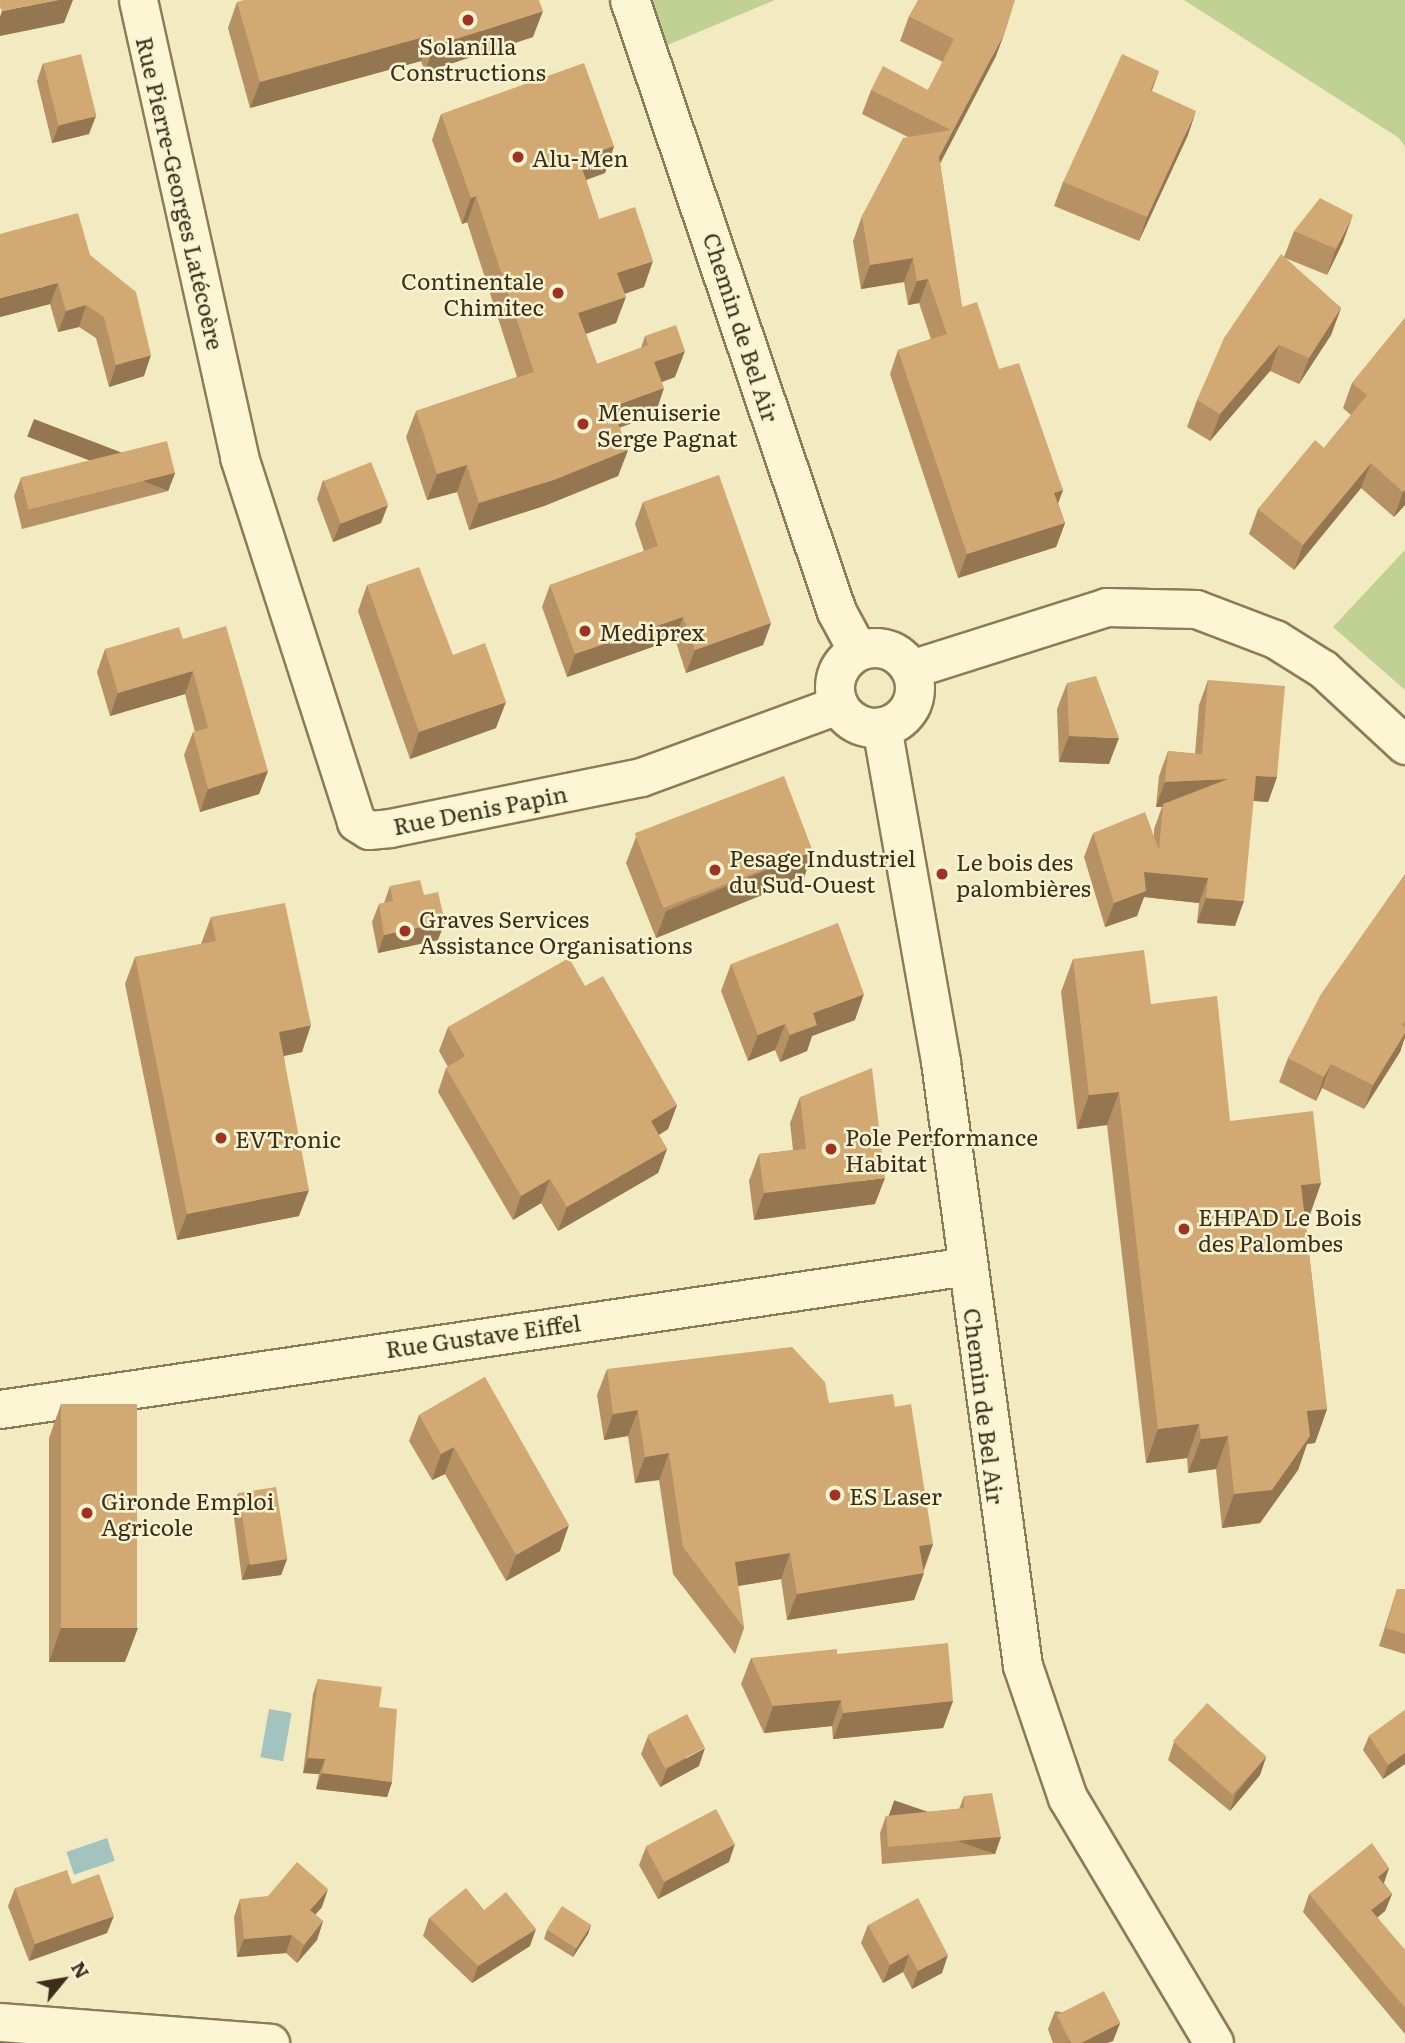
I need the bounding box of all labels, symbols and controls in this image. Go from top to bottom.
marker: Solanilla Constructions [460,12,476,28]
place label: Solanilla Constructions [390,31,546,85]
street label: Rue Pierre-Georges Latécoère [132,34,230,352]
place label: Alu-Men [532,143,629,171]
marker: Alu-Men [510,149,526,165]
street label: Chemin de Bel Air [698,229,786,425]
place label: Continentale Chimitec [401,266,544,320]
marker: Continentale Chimitec [550,285,566,301]
place label: Menuiserie Serge Pagnat [597,397,738,451]
marker: Menuiserie Serge Pagnat [575,416,591,432]
place label: Mediprex [599,617,705,645]
marker: Mediprex [577,623,593,639]
street label: Rue Denis Papin [390,779,570,839]
place label: Pesage Industriel du Sud-Ouest [729,843,916,897]
place label: Le bois des palombières [956,847,1091,901]
marker: Pesage Industriel du Sud-Ouest [707,862,723,878]
marker: Le bois des palombières [934,866,950,882]
place label: Graves Services Assistance Organisations [419,904,692,958]
marker: Graves Services Assistance Organisations [397,923,413,939]
place label: Pole Performance Habitat [845,1122,1038,1176]
place label: EVTronic [235,1124,341,1152]
marker: EVTronic [213,1130,229,1146]
marker: Pole Performance Habitat [823,1141,839,1157]
place label: EHPAD Le Bois des Palombes [1198,1202,1361,1256]
marker: EHPAD Le Bois des Palombes [1176,1221,1192,1237]
street label: Chemin de Bel Air [959,1306,1011,1506]
street label: Rue Gustave Eiffel [384,1308,582,1362]
place label: ES Laser [849,1481,942,1509]
place label: Gironde Emploi Agricole [101,1486,274,1540]
marker: ES Laser [827,1487,843,1503]
marker: Gironde Emploi Agricole [79,1505,95,1521]
north arrow [28,1945,98,2015]
text: N [65,1956,97,1983]

